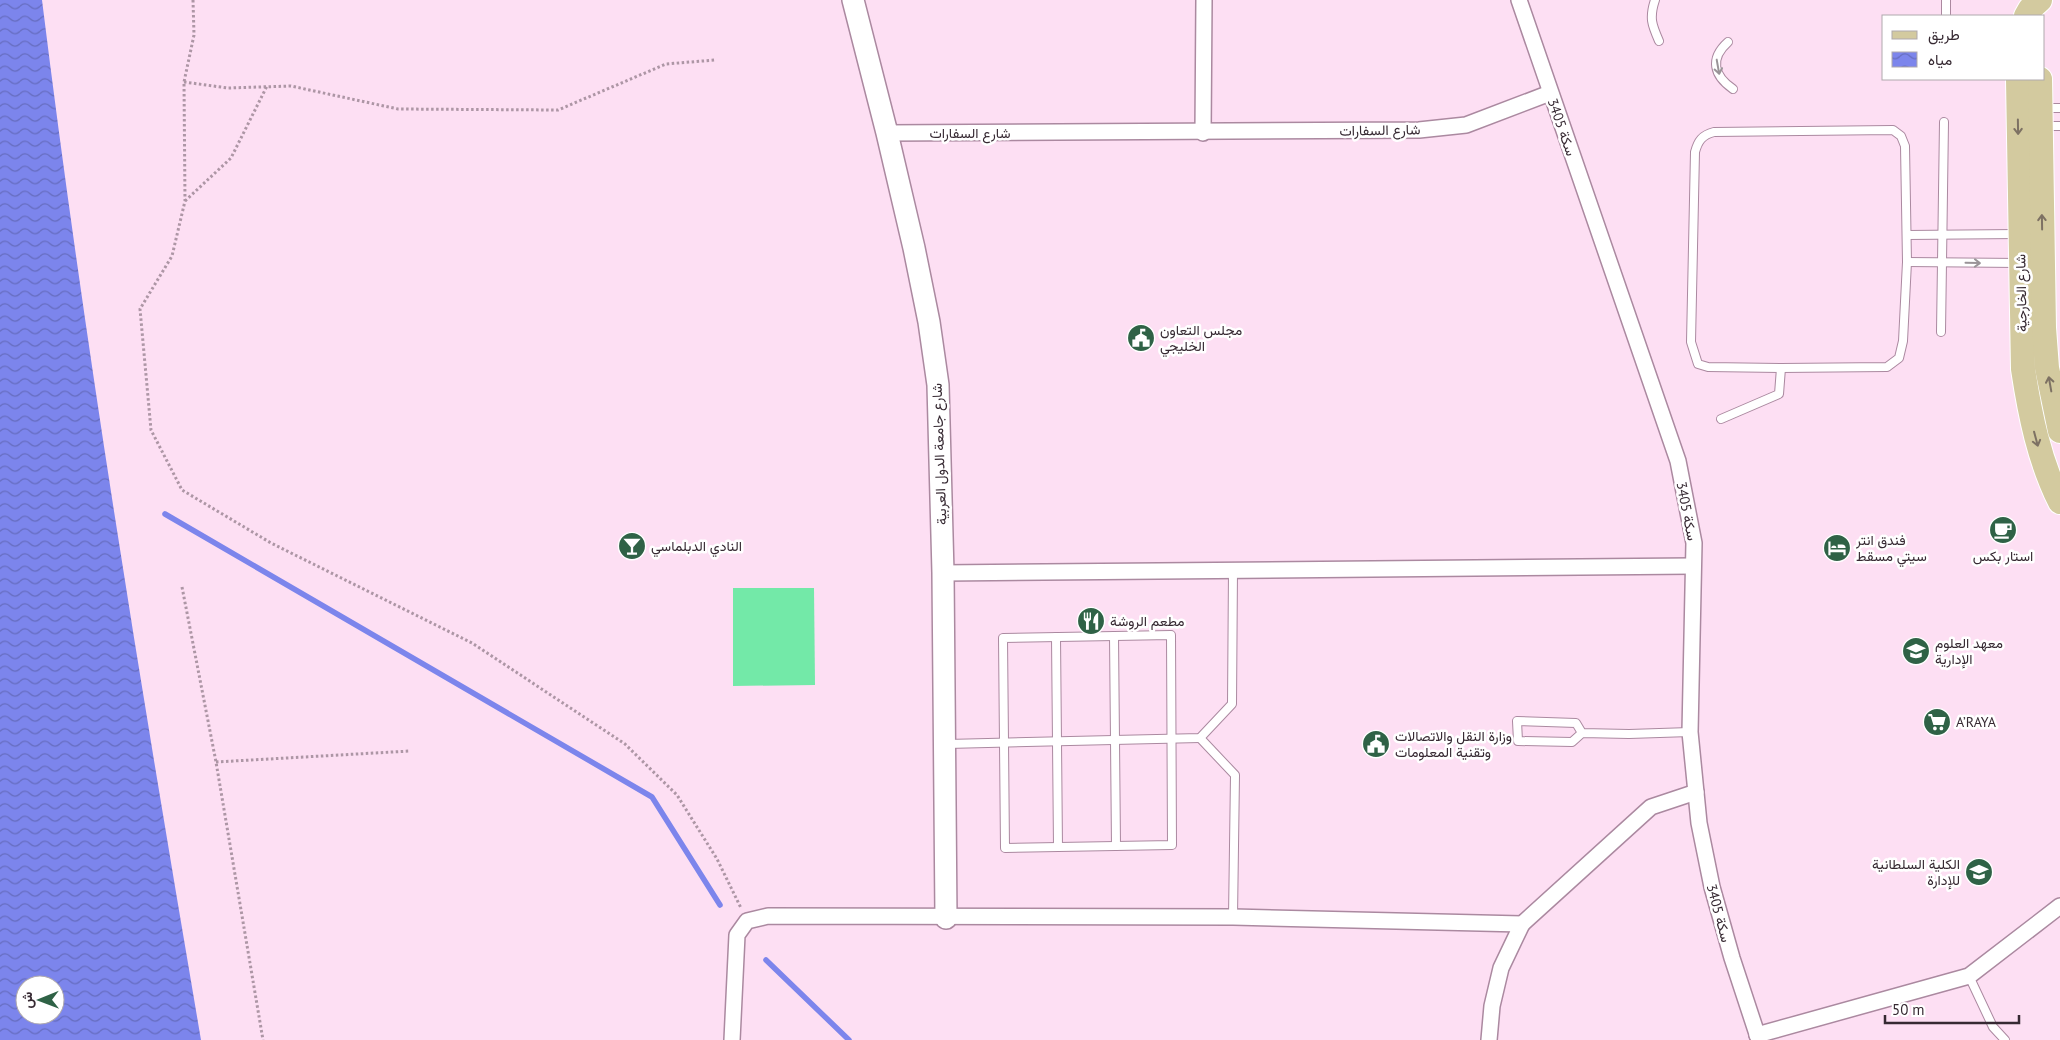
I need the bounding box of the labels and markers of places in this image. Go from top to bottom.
place label: مجلس التعاون الخليجي [1160,321,1242,358]
public building icon: مجلس التعاون الخليجي [1126,323,1156,353]
cafe icon: استار بكس [1988,515,2018,545]
bar icon: النادي الدبلماسي [617,531,647,561]
place label: فندق انتر سيتي مسقط [1855,531,1927,568]
hotel icon: فندق انتر سيتي مسقط [1822,533,1852,563]
place label: النادي الدبلماسي [651,537,742,558]
place label: استار بكس [1973,547,2033,565]
restaurant icon: مطعم الروشة [1076,606,1106,636]
place label: مطعم الروشة [1110,612,1185,630]
place label: معهد العلوم الإدارية [1935,634,2003,669]
school or university icon: معهد العلوم الإدارية [1901,636,1931,666]
supermarket icon: A’RAYA [1922,707,1952,737]
place label: A’RAYA [1956,713,1997,731]
place label: وزارة النقل والاتصالات وتقنية المعلومات [1395,727,1512,761]
public building icon: وزارة النقل والاتصالات وتقنية المعلومات [1361,729,1391,759]
place label: الكلية السلطانية للإدارة [1872,855,1960,890]
school or university icon: الكلية السلطانية للإدارة [1964,857,1994,887]

